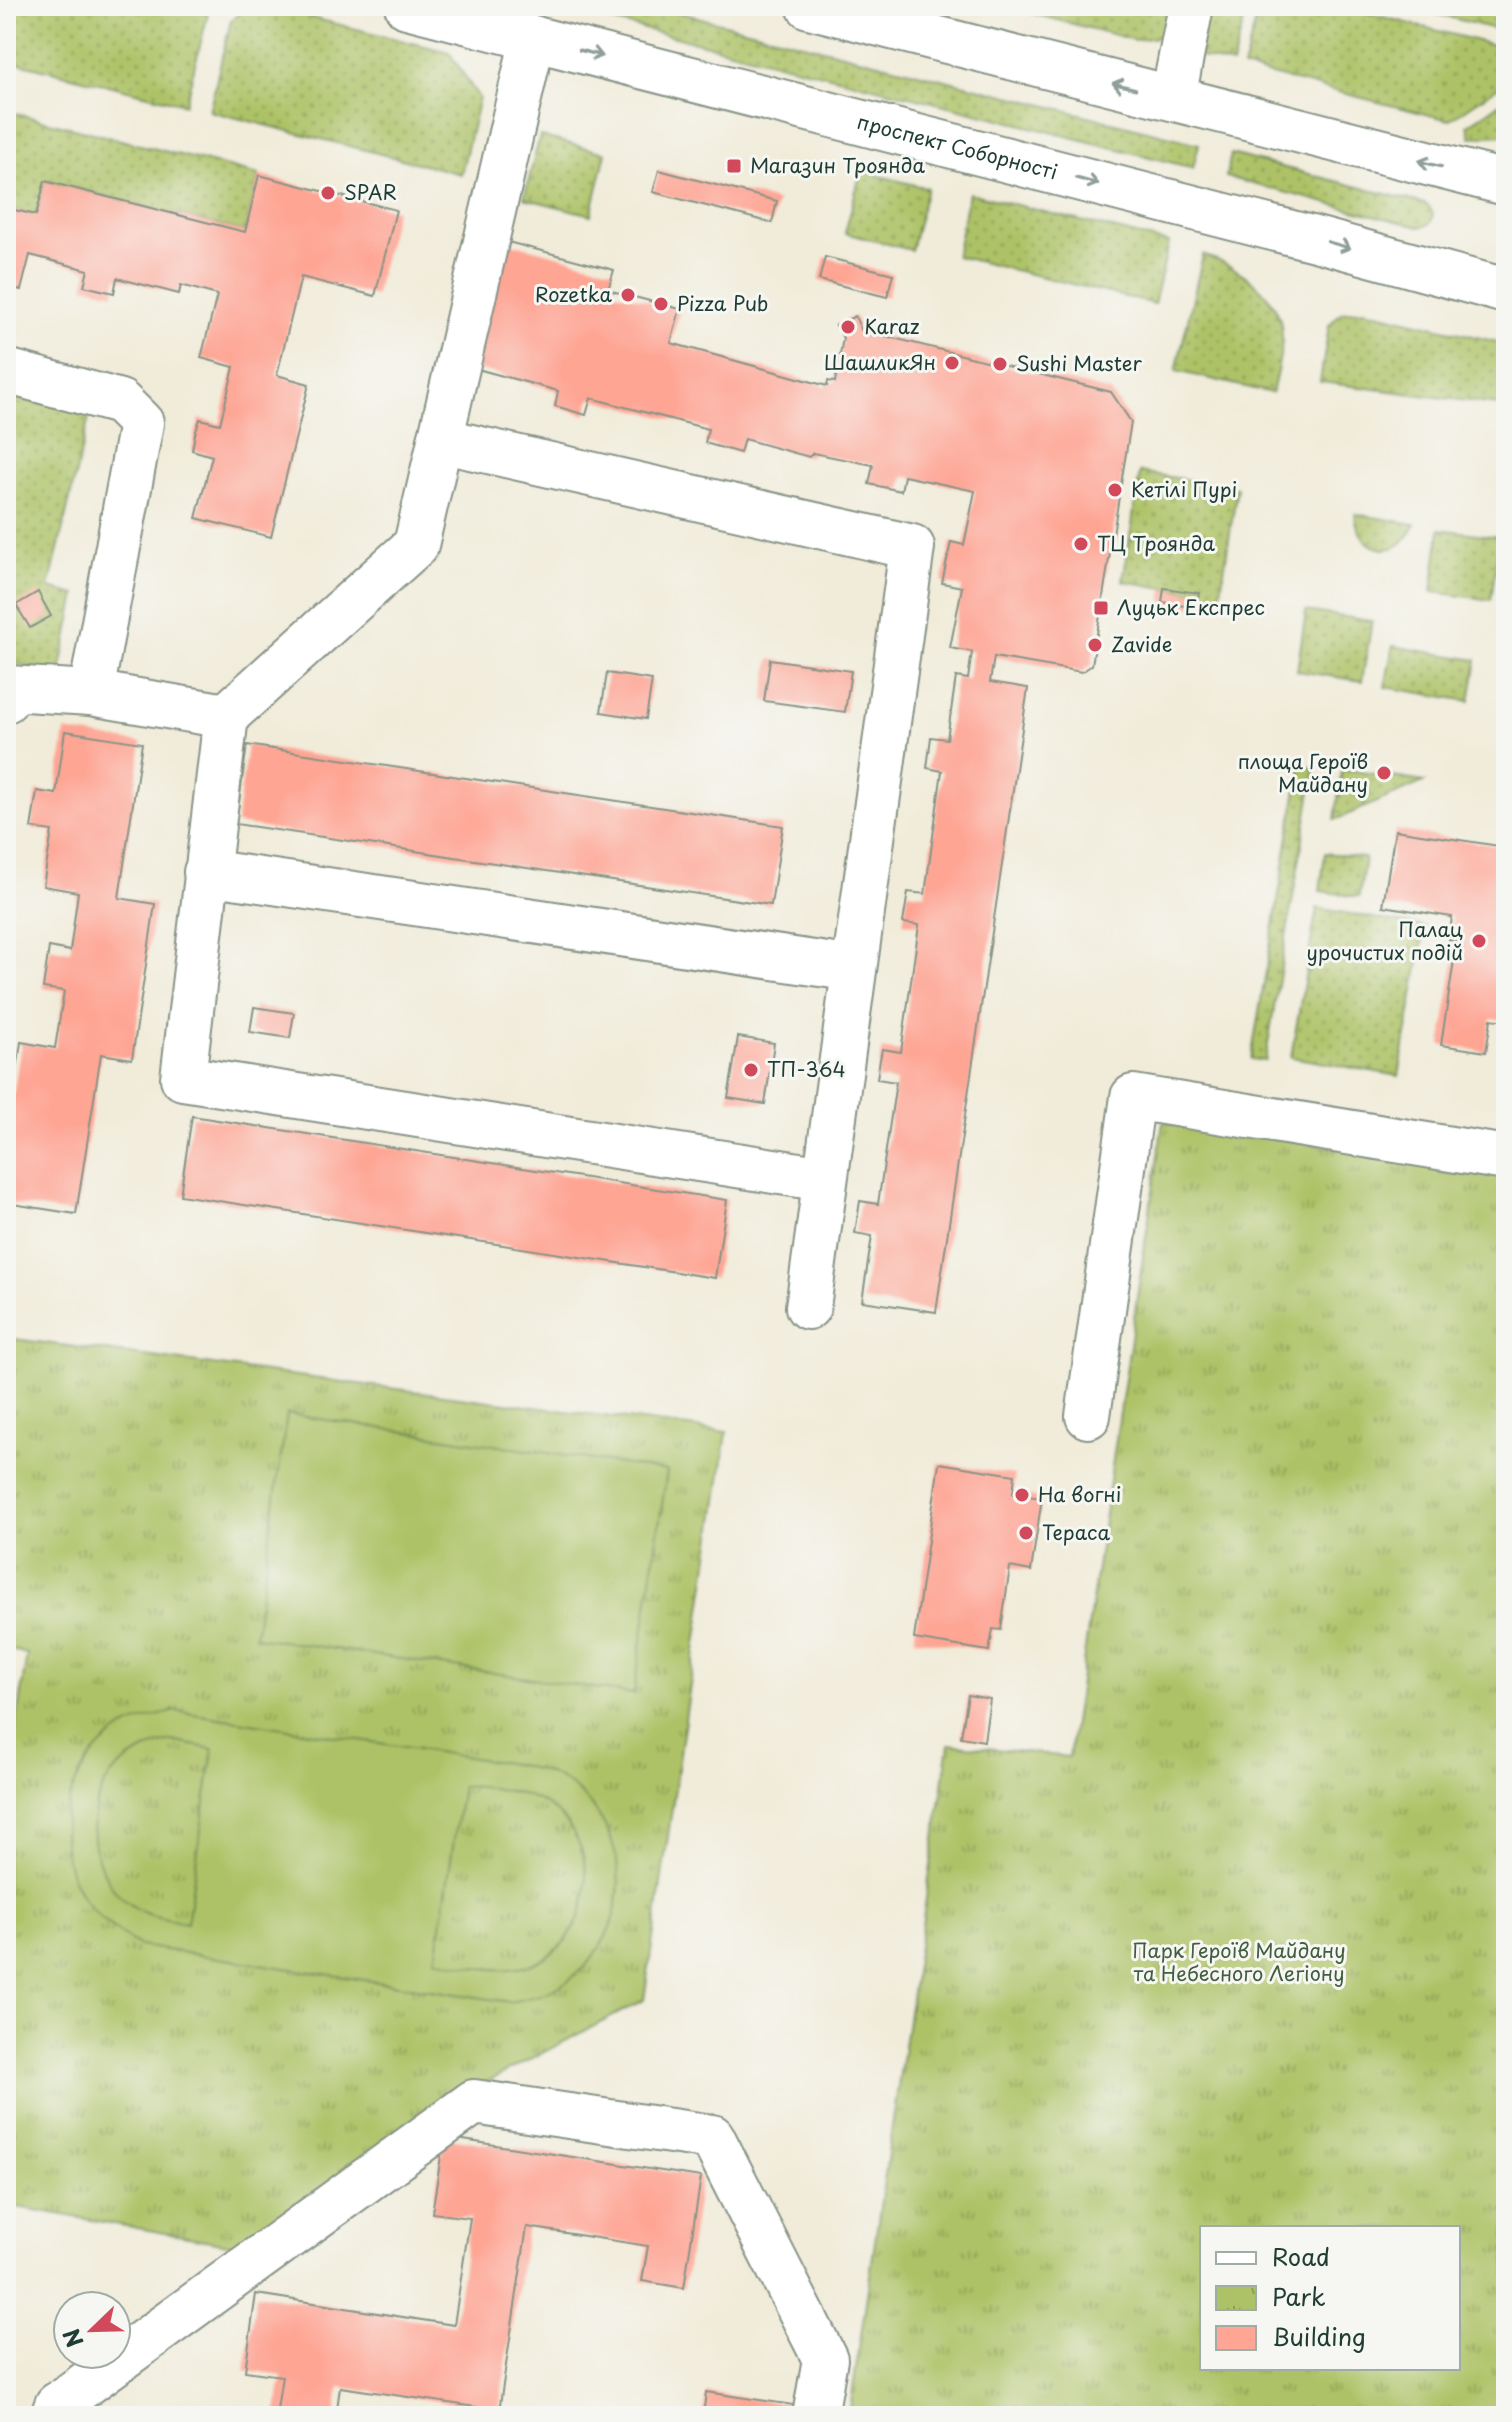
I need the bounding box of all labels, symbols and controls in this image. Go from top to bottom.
one-way arrow [578,46,604,61]
one-way arrow [1112,78,1138,93]
street label: проспект Соборності [854,106,1061,186]
place label: Магазин Троянда [750,150,926,180]
one-way arrow [1418,156,1444,171]
marker: Магазин Троянда [725,157,743,175]
one-way arrow [1074,174,1100,189]
place label: SPAR [344,177,397,207]
marker: SPAR [319,184,337,202]
one-way arrow [1325,239,1351,254]
place label: Rozetka [535,279,613,309]
marker: Rozetka [619,286,637,304]
place label: Pizza Pub [677,288,768,318]
marker: Pizza Pub [652,295,670,313]
place label: Karaz [864,311,920,341]
marker: Karaz [839,318,857,336]
place label: ШашликЯн [824,347,936,377]
place label: Sushi Master [1016,348,1142,378]
marker: ШашликЯн [943,354,961,372]
marker: Sushi Master [991,355,1009,373]
place label: Кетілі Пурі [1131,474,1237,504]
marker: Кетілі Пурі [1106,481,1124,499]
place label: ТЦ Троянда [1097,528,1216,558]
marker: ТЦ Троянда [1072,535,1090,553]
place label: Луцьк Експрес [1117,592,1265,622]
marker: Луцьк Експрес [1092,599,1110,617]
place label: Zavide [1111,629,1172,659]
marker: Zavide [1086,636,1104,654]
place label: площа Героїв Майдану [1238,746,1368,799]
marker: площа Героїв Майдану [1375,764,1393,782]
place label: Палац урочистих подій [1306,914,1463,967]
marker: Палац урочистих подій [1470,932,1488,950]
place label: ТП-364 [767,1054,846,1084]
marker: ТП-364 [742,1061,760,1079]
place label: На вогні [1038,1479,1121,1509]
marker: На вогні [1013,1486,1031,1504]
place label: Тераса [1042,1517,1111,1547]
marker: Тераса [1017,1524,1035,1542]
park label: Парк Героїв Майдану та Небесного Легіону [1132,1935,1346,1988]
legend [1200,2226,1460,2370]
text: Road [1272,2238,1330,2274]
text: Park [1272,2278,1326,2314]
north arrow [52,2290,132,2370]
text: Building [1272,2318,1366,2354]
text: N [54,2324,91,2353]

